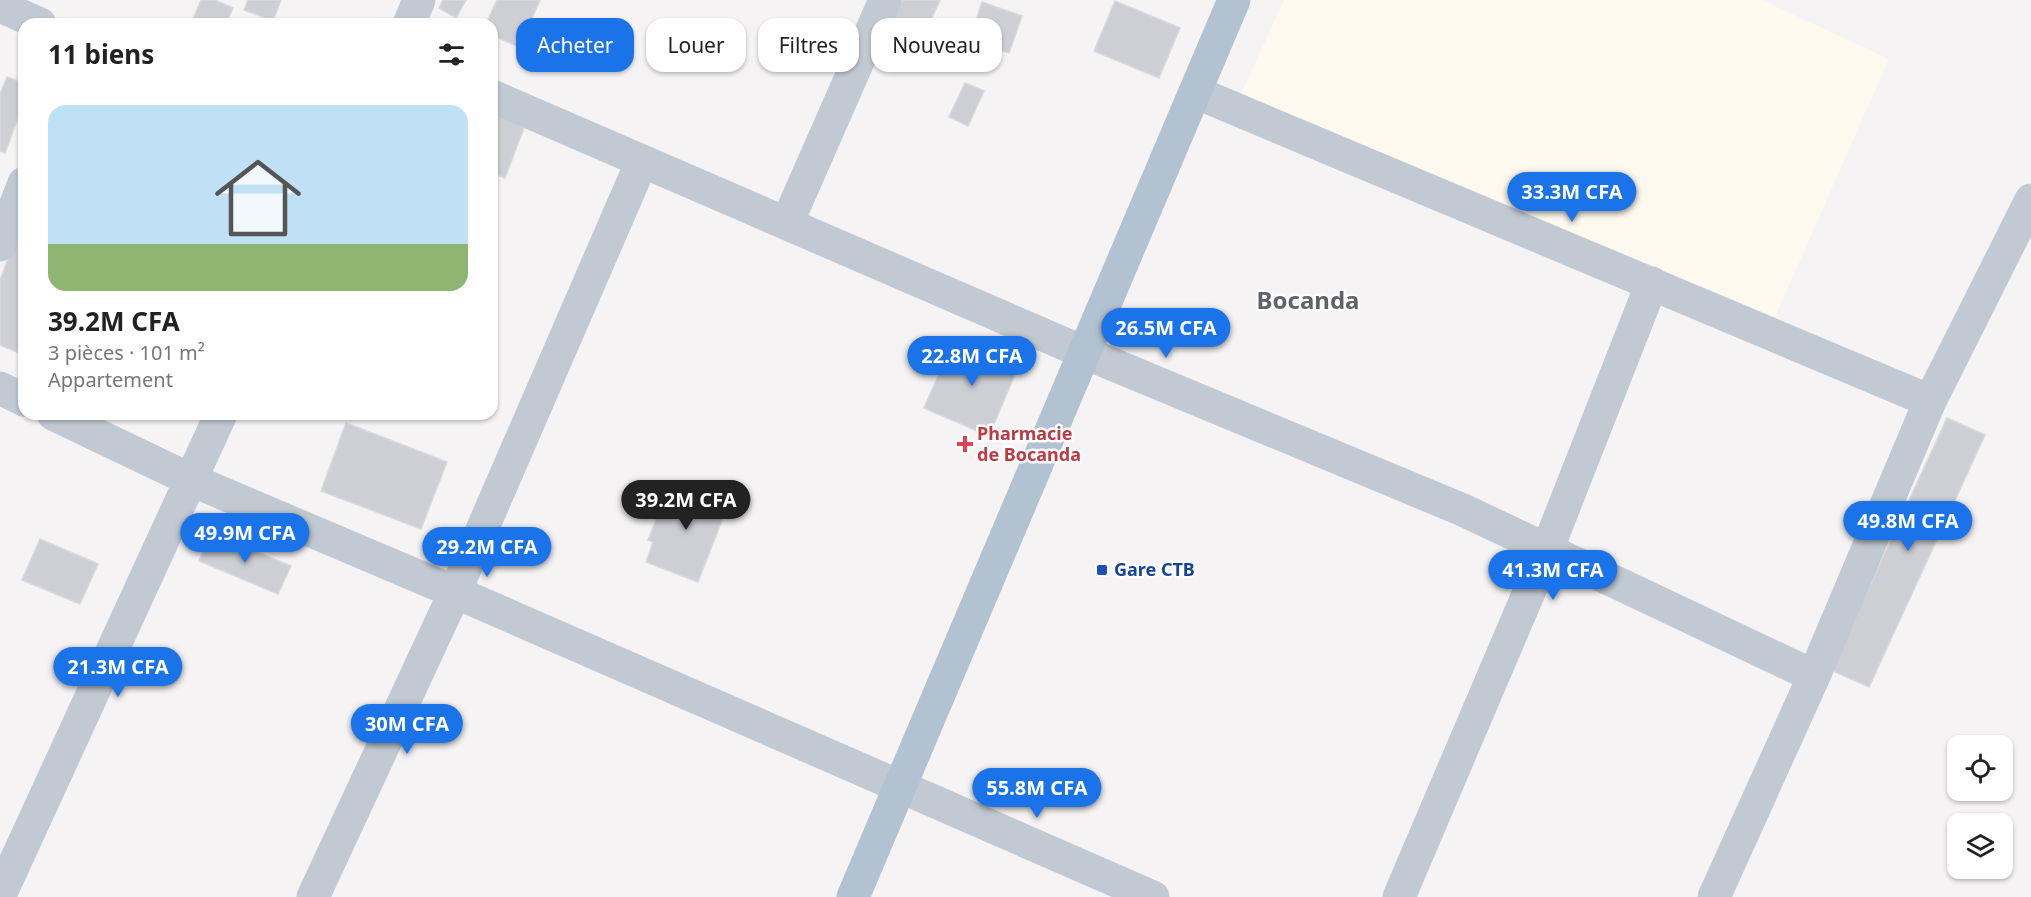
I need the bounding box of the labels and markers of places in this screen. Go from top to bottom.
pin: 33.3M CFA [1503,172,1641,223]
pin: 26.5M CFA [1097,308,1235,359]
pin: 22.8M CFA [903,336,1041,387]
place label: Pharmacie de Bocanda [977,421,1081,466]
marker: Pharmacie de Bocanda [958,437,972,451]
pin: 39.2M CFA [617,480,755,531]
pin: 49.8M CFA [1839,501,1977,552]
pin: 49.9M CFA [176,513,314,564]
pin: 29.2M CFA [418,527,556,578]
pin: 41.3M CFA [1484,550,1622,601]
place label: Gare CTB [1114,557,1195,581]
marker: Gare CTB [1095,563,1109,577]
pin: 21.3M CFA [49,647,187,698]
pin: 30M CFA [352,704,462,755]
pin: 55.8M CFA [968,768,1106,819]

